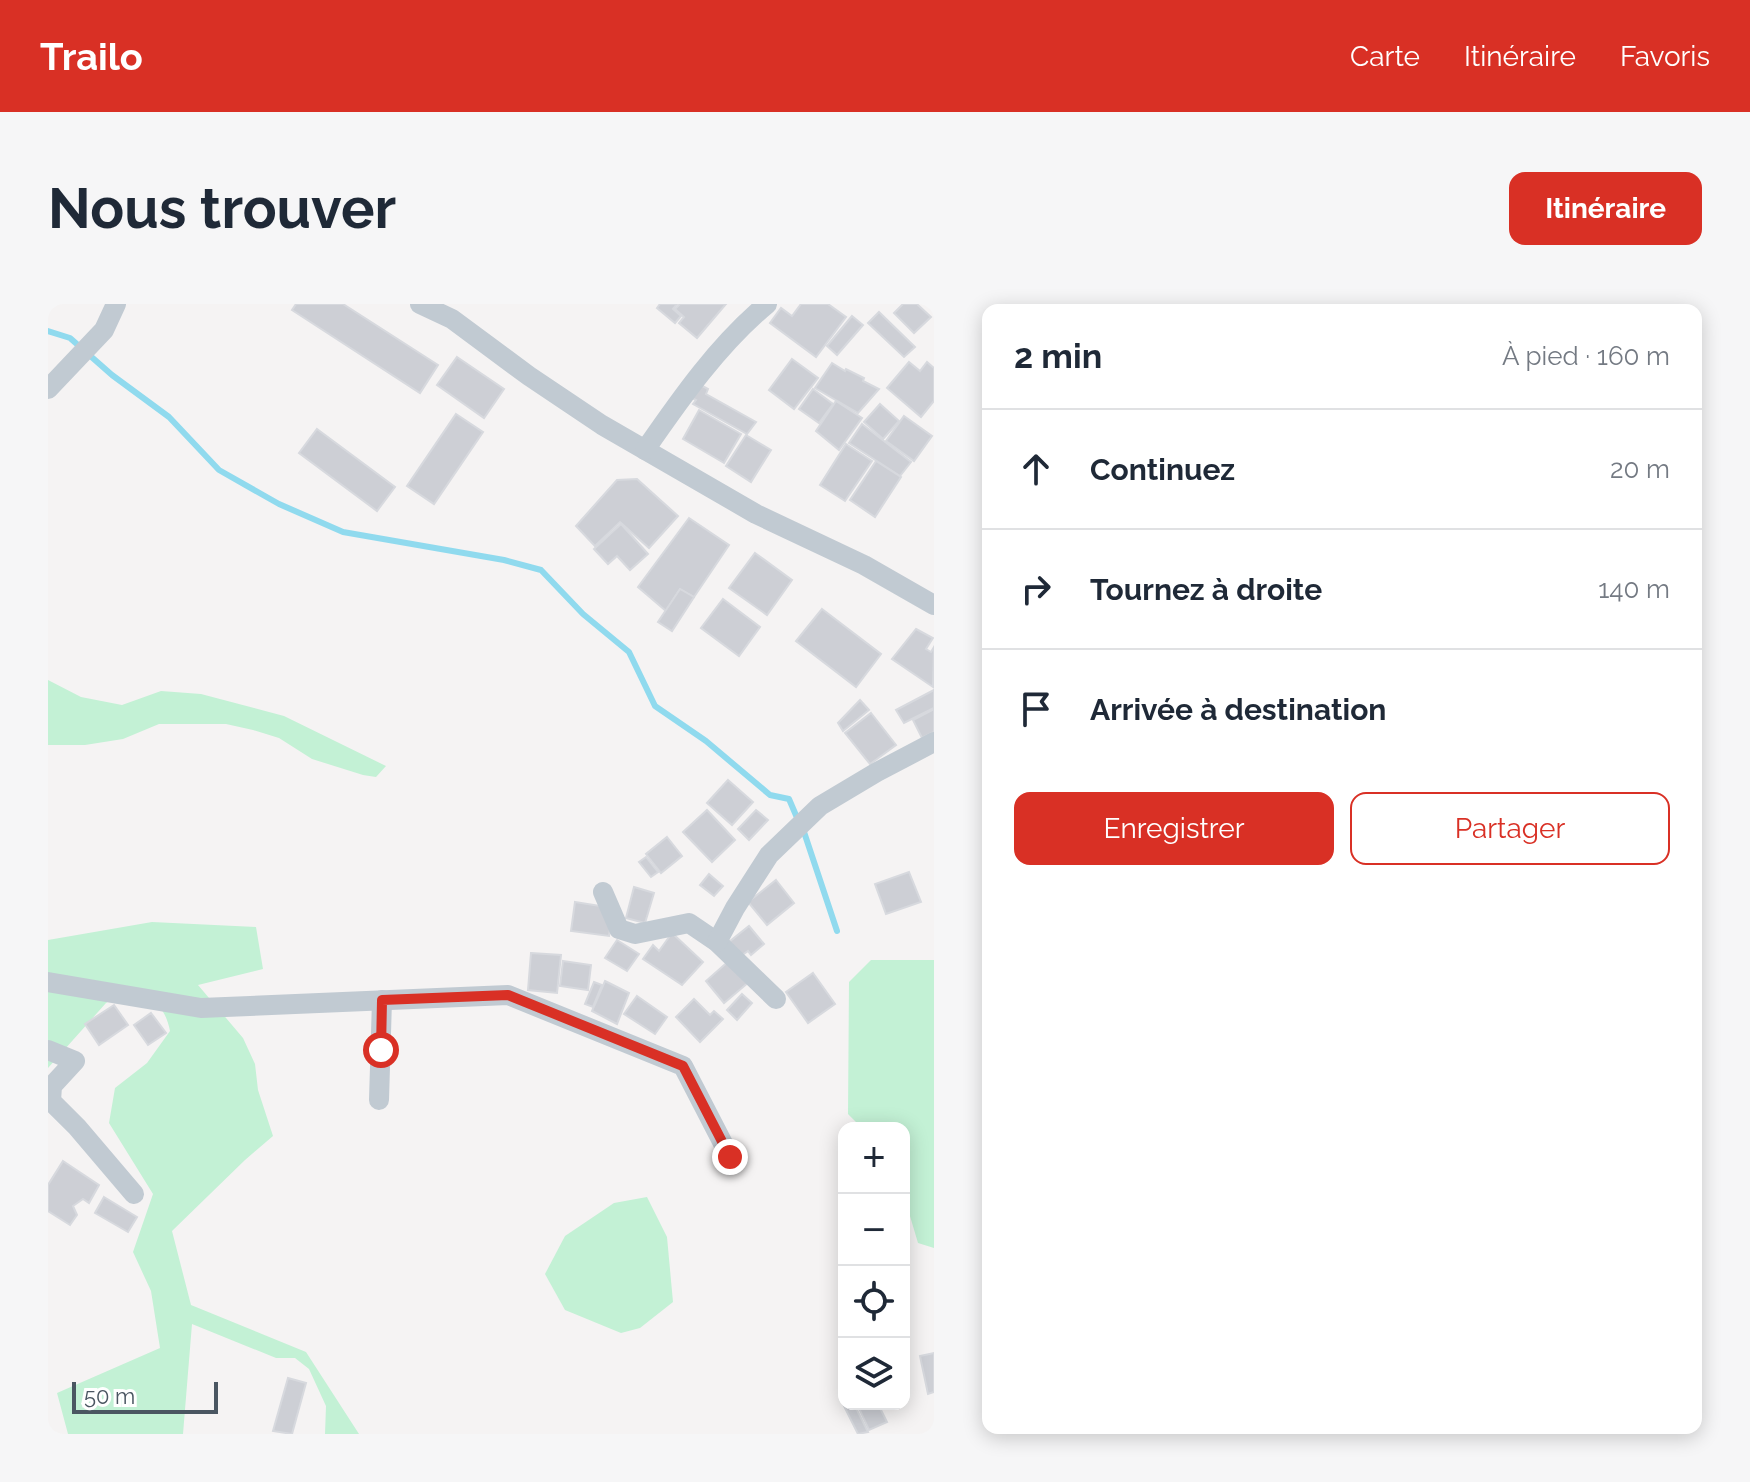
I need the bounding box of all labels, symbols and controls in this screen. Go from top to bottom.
text: Trailo [40,34,143,79]
text: Carte [1350,40,1420,73]
text: Itinéraire [1464,40,1576,73]
text: Favoris [1620,40,1710,73]
button: Itinéraire [1509,172,1702,245]
text: Nous trouver [48,175,396,241]
text: 2 min [1014,336,1102,376]
text: À pied · 160 m [1502,341,1670,371]
icon: ahead [1014,447,1058,491]
text: Continuez [1090,452,1235,487]
text: 20 m [1610,454,1670,484]
icon: right [1014,567,1058,611]
text: Tournez à droite [1090,572,1322,607]
text: 140 m [1598,574,1670,604]
icon: arrive [1014,687,1058,731]
text: Arrivée à destination [1090,692,1386,727]
button: Enregistrer [1014,792,1334,865]
button: Partager [1350,792,1670,865]
route start [363,1032,399,1068]
map controls [838,1122,910,1410]
button: + [838,1122,910,1194]
route end [712,1139,748,1175]
button: − [838,1194,910,1266]
button: locate [838,1266,910,1338]
button: layers [838,1338,910,1410]
scale bar [72,1378,218,1414]
text: 50 m [84,1383,135,1409]

